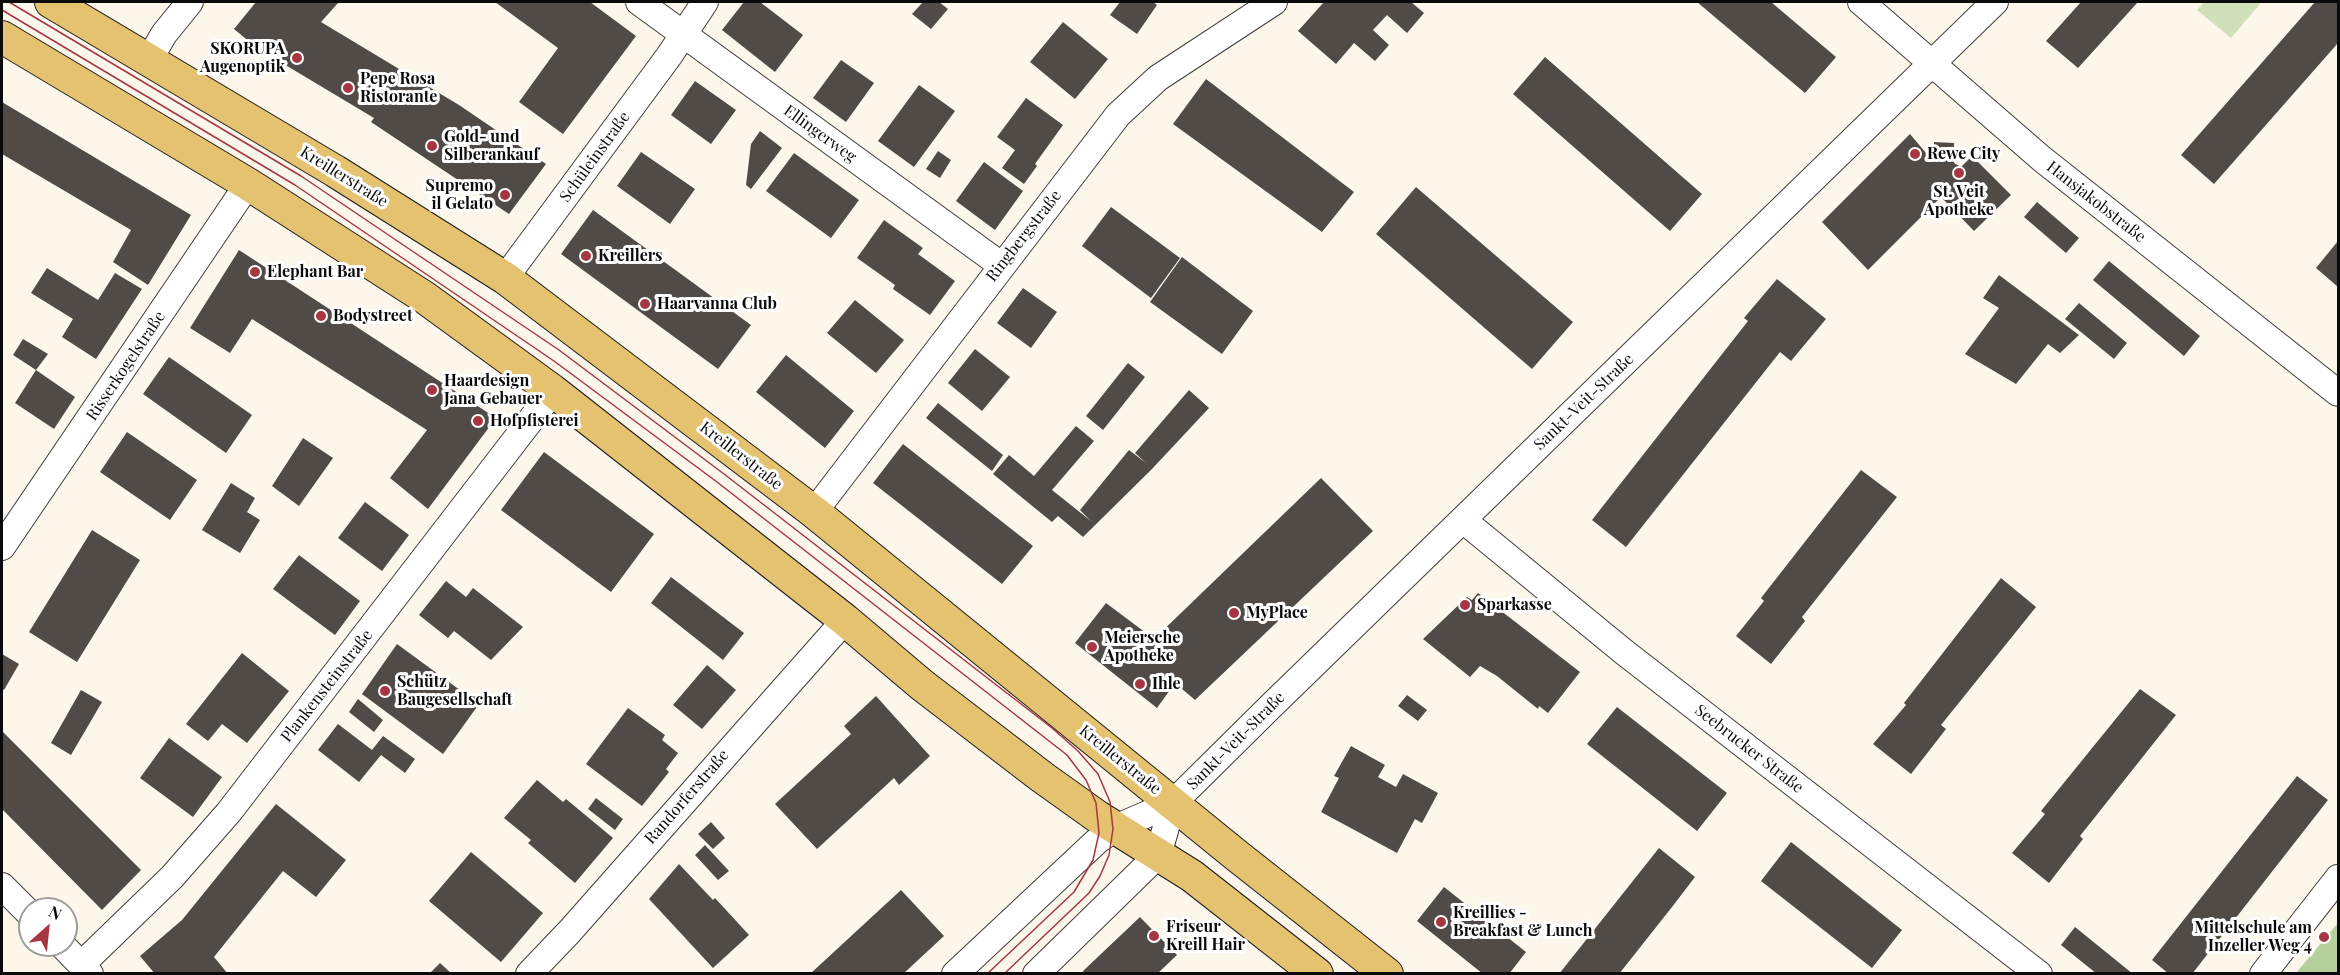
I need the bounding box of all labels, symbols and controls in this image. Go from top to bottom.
place label: SKORUPA Augenoptik [200,39,285,77]
marker: SKORUPA Augenoptik [290,51,304,65]
place label: Pepe Rosa Ristorante [360,69,437,107]
marker: Pepe Rosa Ristorante [341,81,355,95]
street label: Ellingerweg [780,101,860,167]
street label: Schüleinstraße [556,108,634,206]
place label: Gold- und Silberankauf [444,127,539,165]
marker: Gold- und Silberankauf [425,139,439,153]
street label: Kreillerstraße [297,142,391,212]
place label: Rewe City [1927,144,2000,164]
marker: Rewe City [1908,147,1922,161]
street label: Hansjakobstraße [2043,157,2149,247]
marker: St. Veit Apotheke [1952,166,1966,180]
place label: Supremo il Gelato [426,176,493,214]
place label: St. Veit Apotheke [1924,182,1994,220]
street label: Ringbergstraße [982,186,1066,286]
marker: Supremo il Gelato [498,188,512,202]
place label: Kreillers [598,246,662,266]
marker: Kreillers [579,249,593,263]
place label: Elephant Bar [267,262,363,282]
marker: Elephant Bar [248,265,262,279]
place label: Haarvanna Club [657,294,777,314]
marker: Haarvanna Club [638,297,652,311]
place label: Bodystreet [333,306,413,326]
street label: Risserkogelstraße [82,308,170,424]
marker: Bodystreet [314,309,328,323]
street label: Sankt-Veit-Straße [1530,350,1638,454]
place label: Haardesign Jana Gebauer [444,371,542,409]
marker: Haardesign Jana Gebauer [425,383,439,397]
place label: Hofpfisterei [490,411,579,431]
marker: Hofpfisterei [471,414,485,428]
street label: Kreillerstraße [696,418,786,494]
place label: Sparkasse [1477,595,1552,615]
marker: Sparkasse [1458,598,1472,612]
place label: MyPlace [1246,603,1308,623]
marker: MyPlace [1227,606,1241,620]
street label: Plankensteinstraße [277,626,377,746]
place label: Meiersche Apotheke [1104,628,1180,666]
marker: Meiersche Apotheke [1085,640,1099,654]
place label: Schütz Baugesellschaft [397,672,513,710]
place label: Ihle [1152,674,1181,694]
marker: Ihle [1133,677,1147,691]
marker: Schütz Baugesellschaft [378,684,392,698]
street label: Sankt-Veit-Straße [1183,688,1289,794]
street label: Seebrucker Straße [1691,701,1807,797]
street label: Kreillerstraße [1075,721,1165,799]
street label: Randorferstraße [641,746,733,848]
north arrow [18,897,78,957]
text: N [46,900,65,924]
place label: Kreillies - Breakfast & Lunch [1453,903,1592,941]
marker: Kreillies - Breakfast & Lunch [1434,915,1448,929]
place label: Friseur Kreill Hair [1166,917,1245,955]
place label: Mittelschule am Inzeller Weg 4 [2194,918,2312,956]
marker: Friseur Kreill Hair [1147,929,1161,943]
marker: Mittelschule am Inzeller Weg 4 [2317,930,2331,944]

